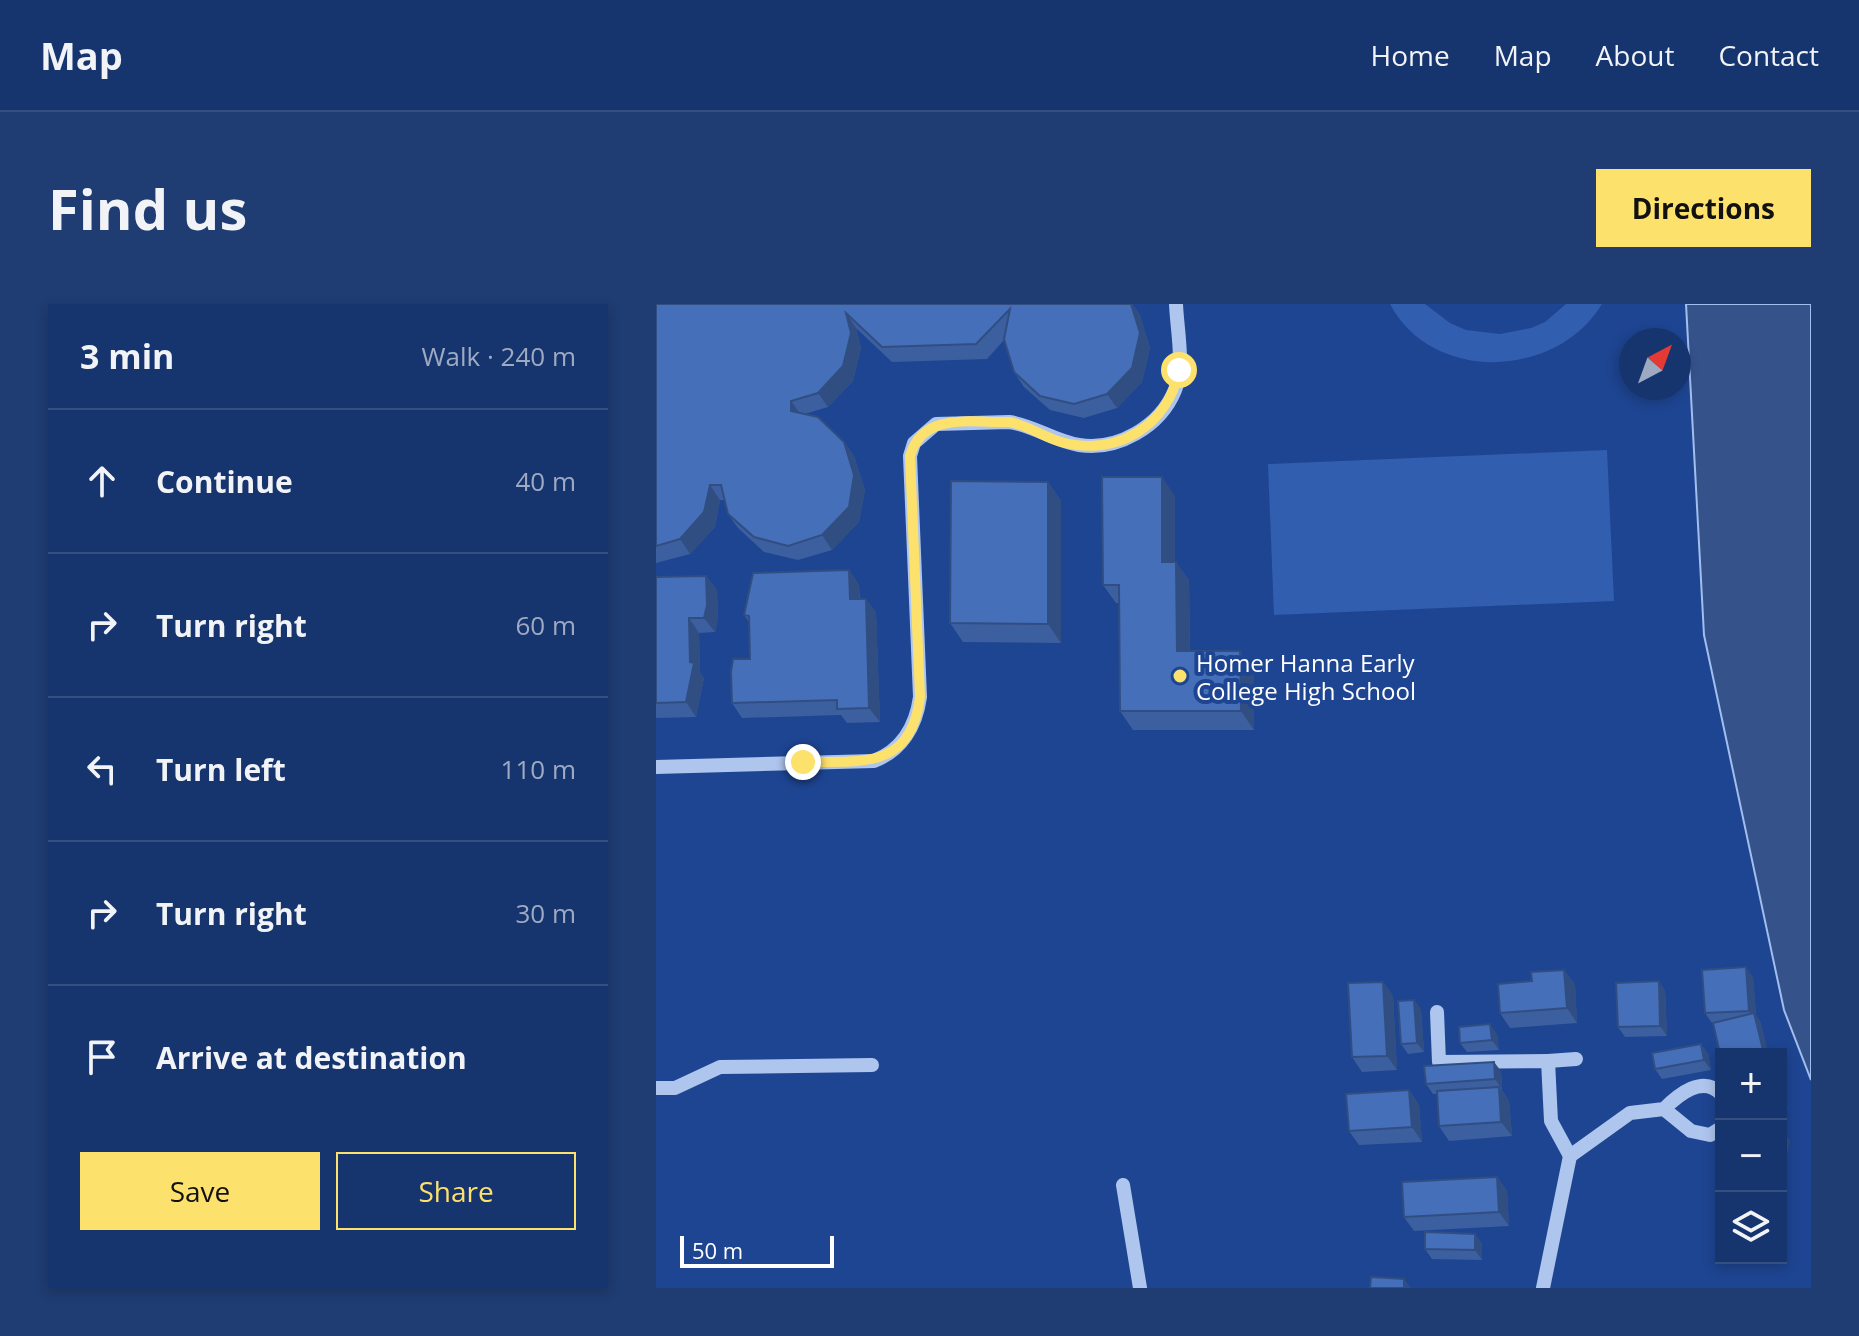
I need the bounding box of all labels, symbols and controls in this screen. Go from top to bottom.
text: Map [40,29,123,81]
text: Home [1371,36,1450,74]
text: Map [1494,36,1552,74]
text: About [1596,36,1674,74]
text: Contact [1718,36,1819,74]
button: Directions [1596,169,1811,247]
text: Find us [48,170,247,246]
north arrow [1619,328,1691,400]
text: 3 min [80,333,174,379]
text: Walk · 240 m [422,338,576,374]
route start [1161,352,1197,388]
icon: ahead [80,459,124,503]
text: Continue [156,461,293,502]
text: 40 m [515,463,576,499]
icon: right [80,603,124,647]
text: Turn right [156,605,307,646]
text: 60 m [515,607,576,643]
place label: Homer Hanna Early College High School [1196,646,1416,707]
marker: Homer Hanna Early College High School [1171,667,1189,685]
route end [785,744,821,780]
icon: left [80,747,124,791]
text: Turn left [156,749,286,790]
text: 110 m [501,751,576,787]
icon: right [80,891,124,935]
text: Turn right [156,893,307,934]
text: 30 m [515,895,576,931]
icon: arrive [80,1035,124,1079]
text: Arrive at destination [156,1037,467,1078]
map controls [1715,1048,1787,1264]
button: + [1715,1048,1787,1120]
button: − [1715,1120,1787,1192]
button: Save [80,1152,320,1230]
button: Share [336,1152,576,1230]
button: layers [1715,1192,1787,1264]
scale bar [680,1232,834,1268]
text: 50 m [692,1235,743,1265]

